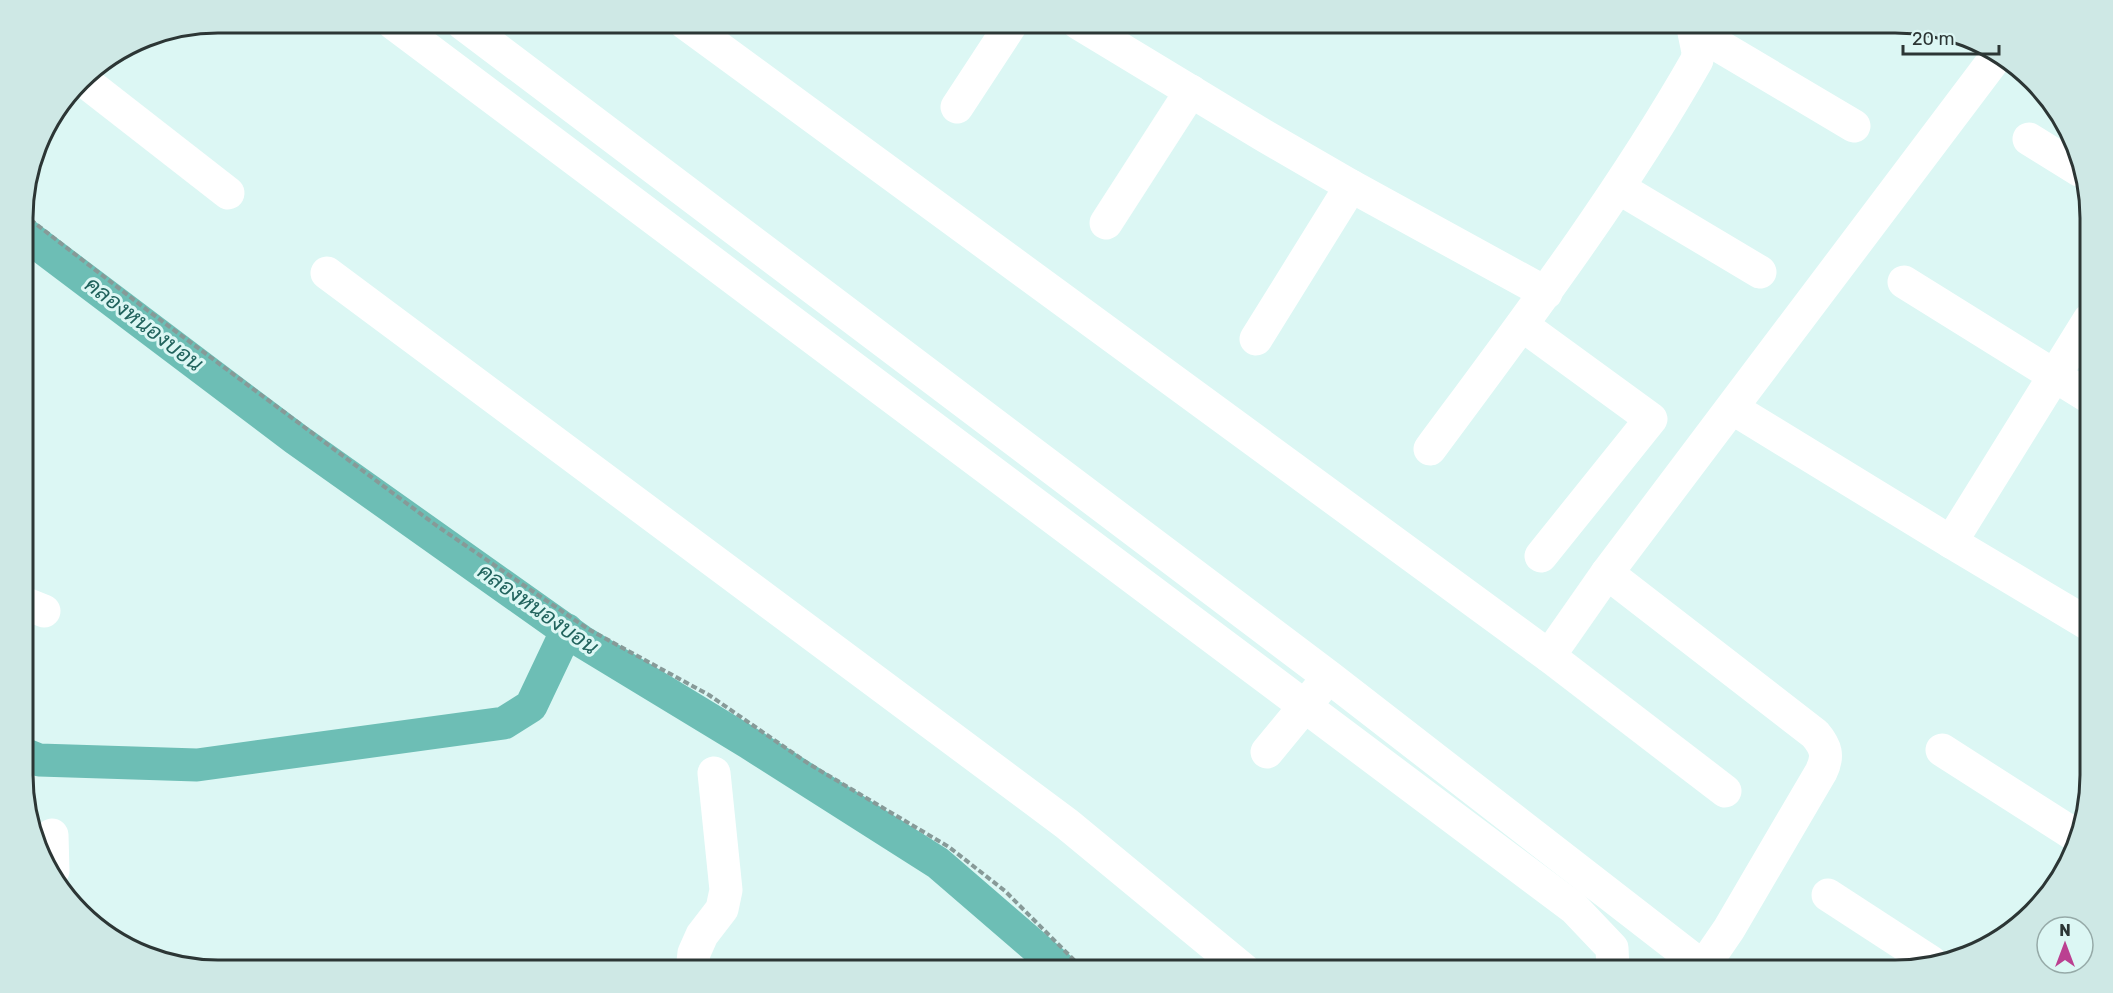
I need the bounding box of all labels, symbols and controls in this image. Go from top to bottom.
scale bar [1903,18,1999,56]
text: 20 m [1912,28,1954,50]
water label: คลองหนองบอน [80,271,208,377]
water label: คลองหนองบอน [473,558,603,660]
north arrow [2035,915,2095,975]
text: N [2059,921,2071,940]

